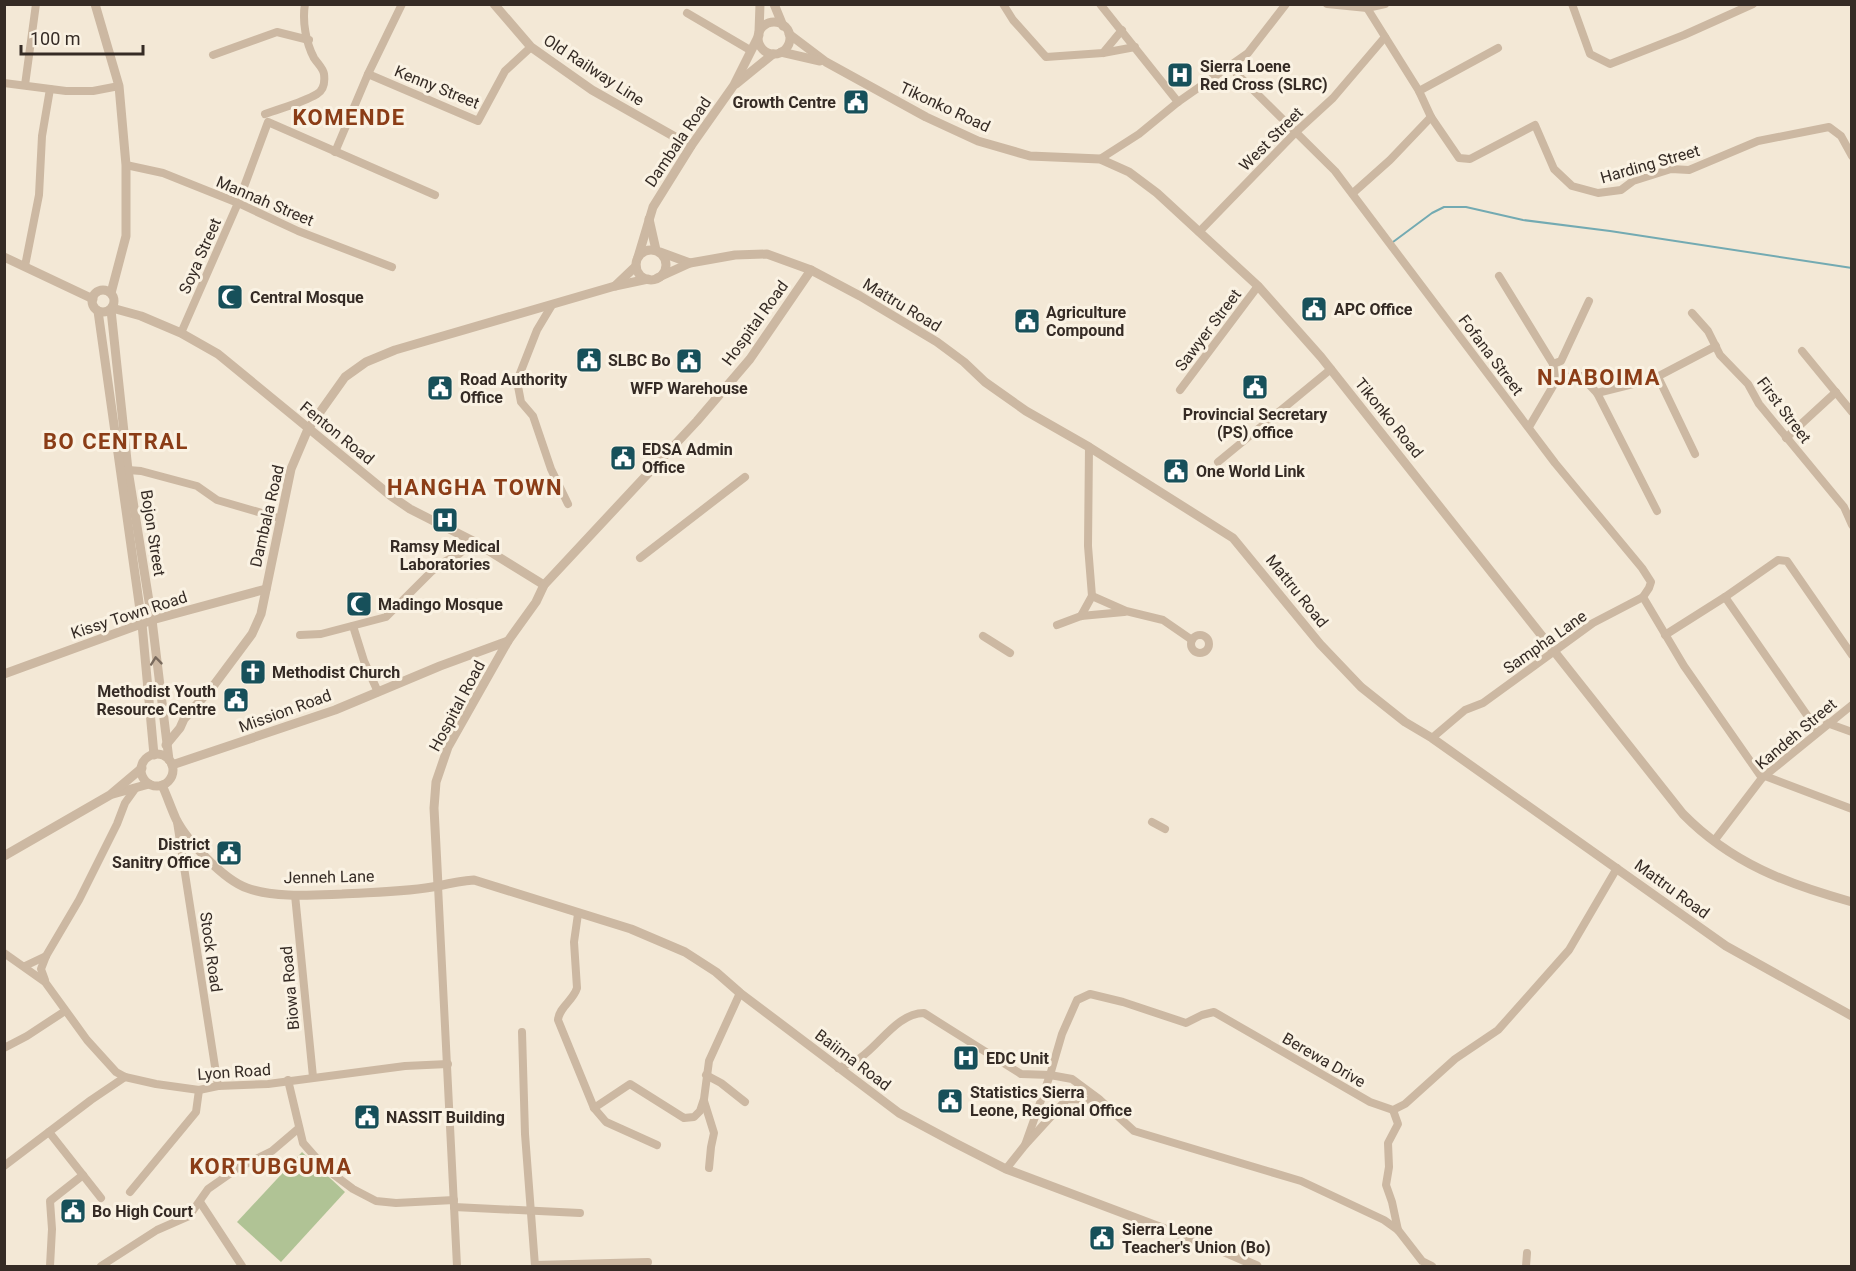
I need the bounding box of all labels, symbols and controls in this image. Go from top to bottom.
scale bar [21,18,142,56]
text: 100 m [30,28,81,49]
street label: Old Railway Line [540,30,648,110]
place label: Sierra Loene Red Cross (SLRC) [1200,57,1328,94]
hospital icon: Sierra Loene Red Cross (SLRC) [1165,60,1195,90]
street label: Kenny Street [392,61,482,113]
street label: Tikonko Road [897,78,993,136]
public building icon: Growth Centre [841,87,871,117]
street label: Dambala Road [641,93,715,191]
place label: Growth Centre [732,93,836,112]
street label: West Street [1235,103,1307,175]
district label: KOMENDE [292,105,406,130]
street label: Harding Street [1598,141,1702,187]
street label: Mannah Street [213,172,317,230]
street label: Soya Street [175,215,225,297]
street label: Mattru Road [859,274,945,336]
street label: Hospital Road [718,277,792,369]
mosque icon: Central Mosque [215,282,245,312]
street label: Sawyer Street [1171,285,1245,375]
place label: Central Mosque [250,288,364,307]
public building icon: APC Office [1299,294,1329,324]
place label: APC Office [1334,300,1413,319]
place label: Agriculture Compound [1046,303,1127,340]
public building icon: Agriculture Compound [1012,306,1042,336]
street label: Fofana Street [1455,311,1527,399]
public building icon: SLBC Bo [574,345,604,375]
public building icon: WFP Warehouse [674,346,704,376]
place label: SLBC Bo [608,351,670,370]
district label: NJABOIMA [1537,365,1661,390]
place label: Road Authority Office [460,370,568,407]
public building icon: Provincial Secretary (PS) office [1240,372,1270,402]
public building icon: Road Authority Office [425,373,455,403]
street label: First Street [1753,373,1815,447]
street label: Tikonko Road [1351,374,1427,462]
place label: WFP Warehouse [630,379,748,398]
street label: Fenton Road [296,397,378,469]
place label: Provincial Secretary (PS) office [1183,405,1328,442]
district label: BO CENTRAL [43,429,189,454]
place label: EDSA Admin Office [642,440,733,477]
public building icon: EDSA Admin Office [608,443,638,473]
public building icon: One World Link [1161,456,1191,486]
place label: One World Link [1196,462,1305,481]
street label: Dambala Road [246,463,288,569]
district label: HANGHA TOWN [387,475,563,500]
street label: Bojon Street [137,489,169,577]
hospital icon: Ramsy Medical Laboratories [430,505,460,535]
place label: Ramsy Medical Laboratories [390,537,500,574]
street label: Mattru Road [1262,551,1332,631]
street label: Kissy Town Road [68,587,190,643]
mosque icon: Madingo Mosque [344,589,374,619]
place label: Madingo Mosque [378,595,503,614]
street label: Sampha Lane [1500,606,1590,678]
one-way arrow [150,656,163,665]
church icon: Methodist Church [238,657,268,687]
street label: Hospital Road [425,657,489,755]
place label: Methodist Church [272,663,400,682]
place label: Methodist Youth Resource Centre [96,682,216,719]
public building icon: Methodist Youth Resource Centre [221,685,251,715]
street label: Mission Road [236,686,334,736]
street label: Kandeh Street [1752,695,1840,773]
place label: District Sanitry Office [112,835,211,872]
public building icon: District Sanitry Office [214,838,244,868]
street label: Mattru Road [1631,855,1713,923]
street label: Jenneh Lane [283,867,375,887]
street label: Stock Road [196,911,226,993]
street label: Biowa Road [277,945,303,1031]
street label: Baiima Road [811,1025,895,1095]
street label: Berewa Drive [1279,1029,1369,1091]
hospital icon: EDC Unit [951,1043,981,1073]
place label: EDC Unit [986,1049,1050,1068]
street label: Lyon Road [197,1060,271,1084]
place label: Statistics Sierra Leone, Regional Office [970,1083,1132,1120]
public building icon: Statistics Sierra Leone, Regional Office [935,1086,965,1116]
public building icon: NASSIT Building [352,1102,382,1132]
place label: NASSIT Building [386,1108,505,1127]
district label: KORTUBGUMA [189,1154,353,1179]
public building icon: Bo High Court [58,1196,88,1226]
place label: Bo High Court [92,1202,194,1221]
place label: Sierra Leone Teacher's Union (Bo) [1122,1220,1271,1257]
public building icon: Sierra Leone Teacher's Union (Bo) [1087,1223,1117,1253]

